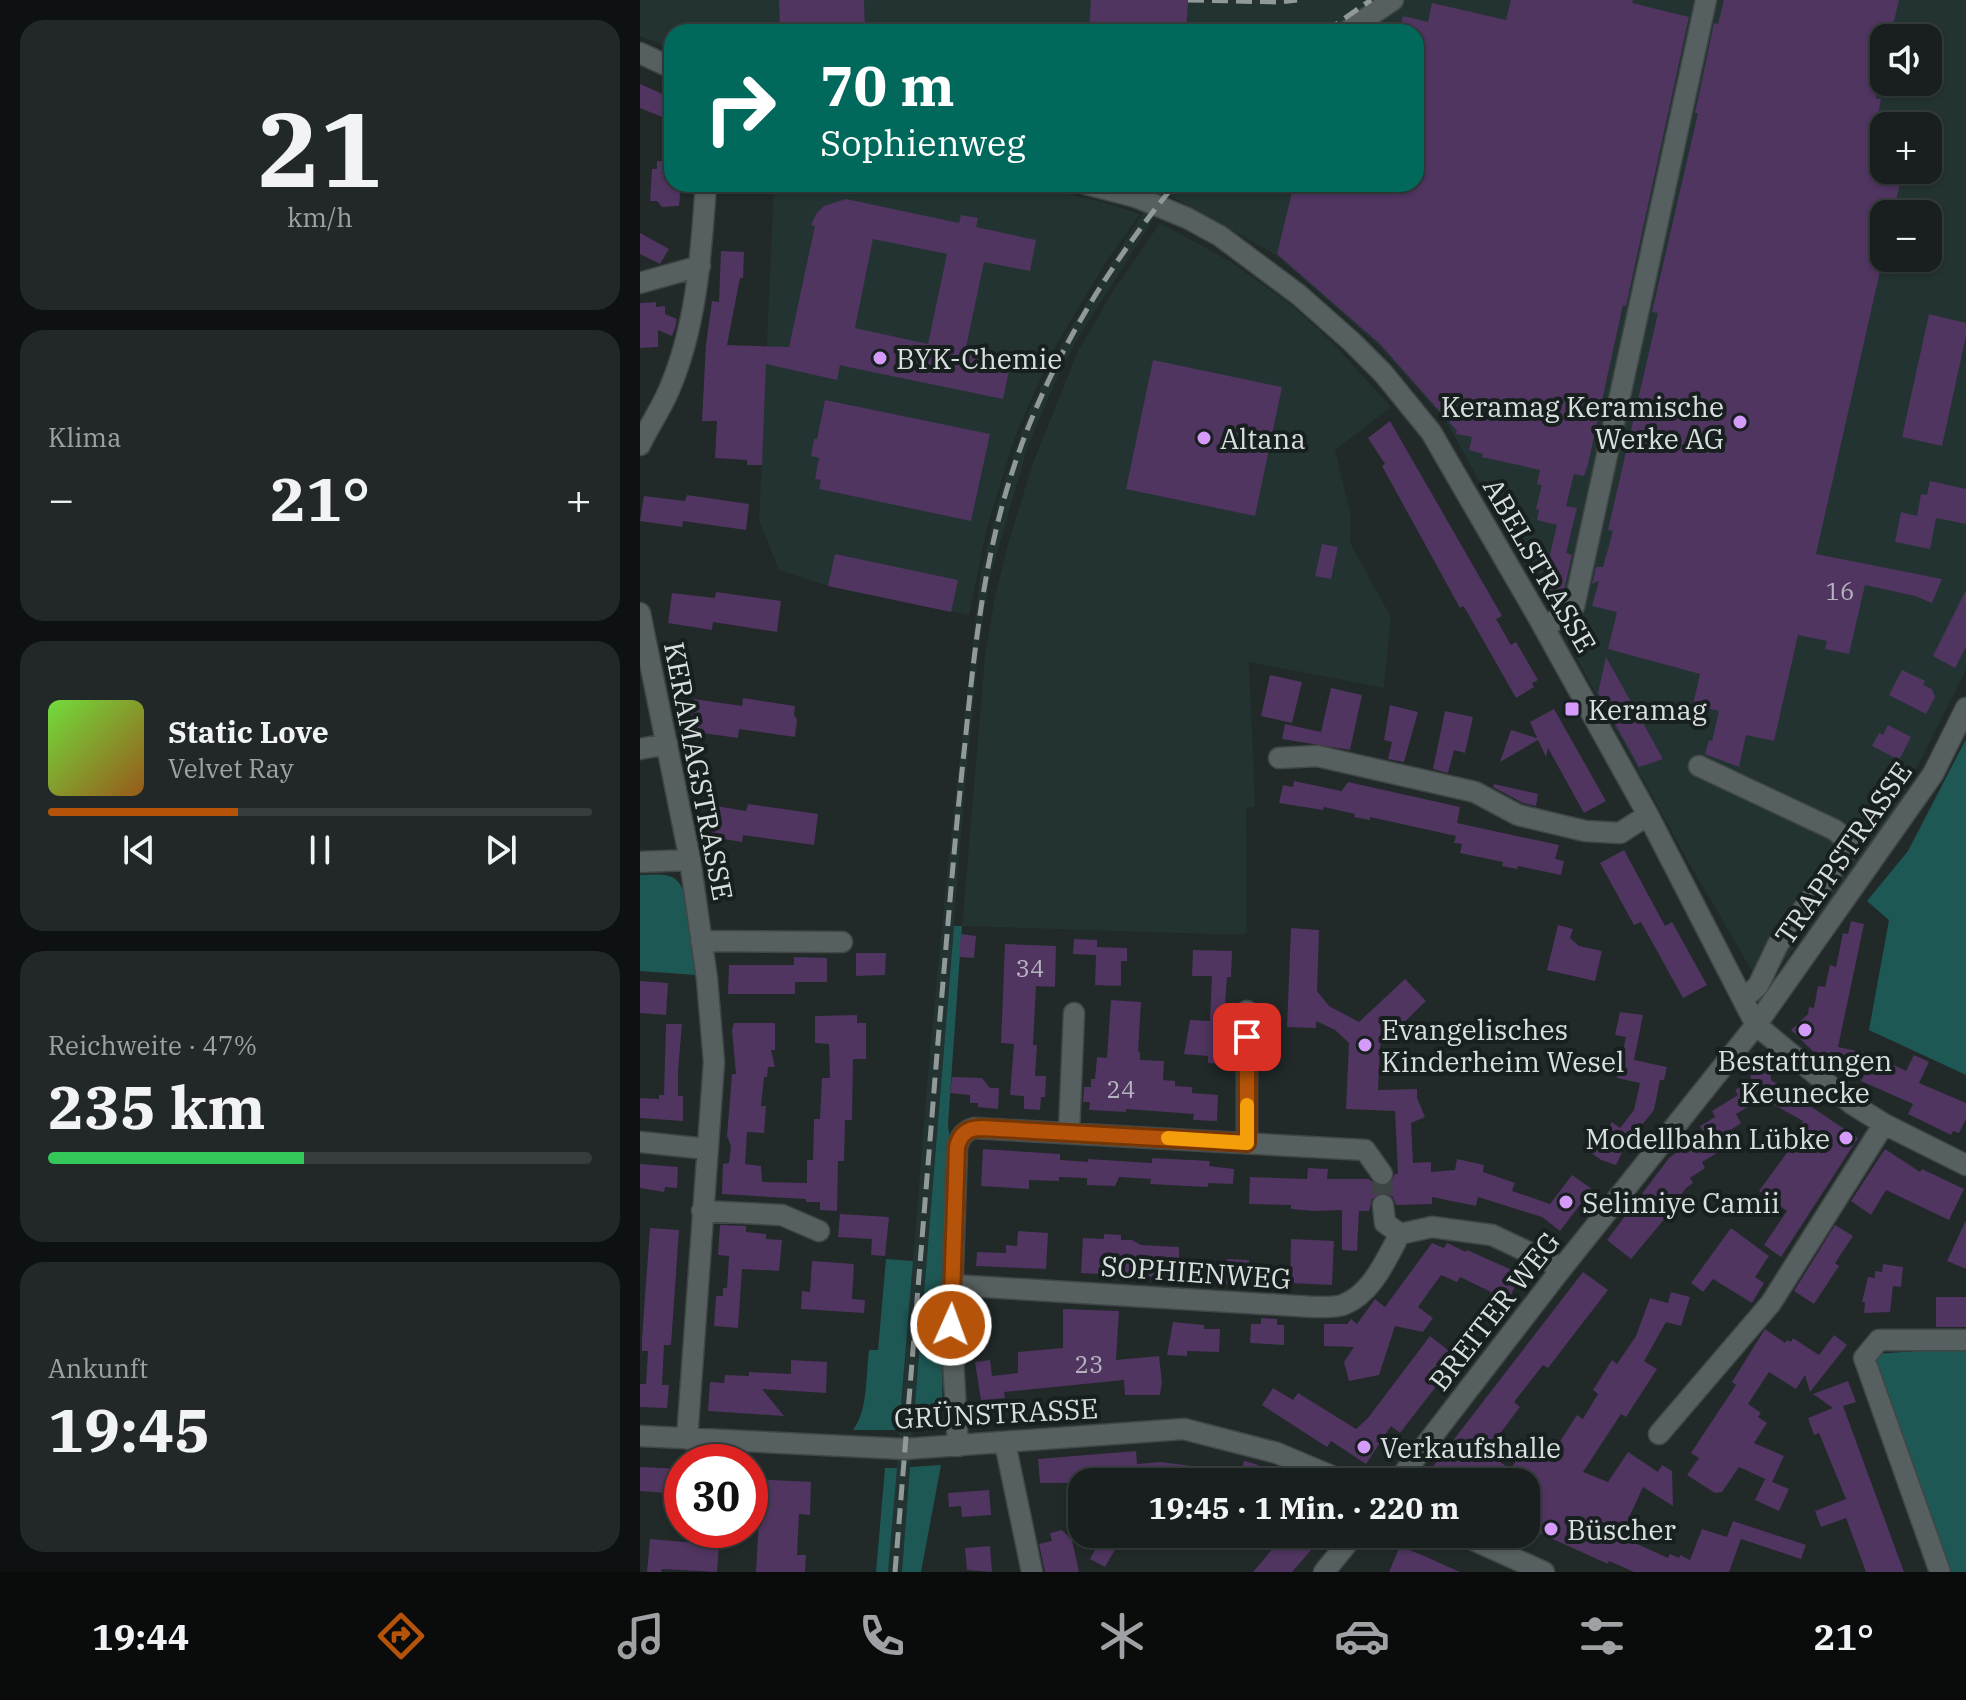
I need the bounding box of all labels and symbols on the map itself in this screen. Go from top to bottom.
place label: BYK-Chemie [896,340,1062,377]
marker: BYK-Chemie [871,349,889,367]
place label: Keramag Keramische Werke AG [1441,388,1724,457]
marker: Keramag Keramische Werke AG [1731,413,1749,431]
place label: Altana [1220,420,1306,457]
marker: Altana [1195,429,1213,447]
street label: ABELSTRASSE [1475,471,1605,659]
house number: 16 [1826,575,1854,607]
street label: KERAMAGSTRASSE [656,639,742,903]
place label: Keramag [1588,691,1707,728]
marker: Keramag [1563,700,1581,718]
street label: TRAPPSTRASSE [1766,754,1920,952]
house number: 34 [1016,952,1044,984]
pin [1213,1003,1281,1071]
place label: Evangelisches Kinderheim Wesel [1381,1011,1624,1080]
marker: Bestattungen Keunecke [1796,1021,1814,1039]
marker: Evangelisches Kinderheim Wesel [1356,1036,1374,1054]
place label: Bestattungen Keunecke [1718,1042,1892,1111]
house number: 24 [1107,1073,1135,1105]
place label: Modellbahn Lübke [1585,1120,1830,1157]
marker: Modellbahn Lübke [1837,1129,1855,1147]
place label: Selimiye Camii [1582,1184,1780,1221]
marker: Selimiye Camii [1557,1193,1575,1211]
street label: BREITER WEG [1420,1224,1568,1398]
street label: SOPHIENWEG [1100,1247,1292,1297]
position arrow [909,1283,993,1367]
house number: 23 [1075,1348,1103,1380]
street label: GRÜNSTRASSE [893,1389,1099,1437]
place label: Verkaufshalle [1380,1429,1561,1466]
marker: Verkaufshalle [1355,1438,1373,1456]
speed limit sign: 30 [664,1444,768,1548]
place label: Büscher [1567,1511,1676,1548]
marker: Büscher [1542,1520,1560,1538]

